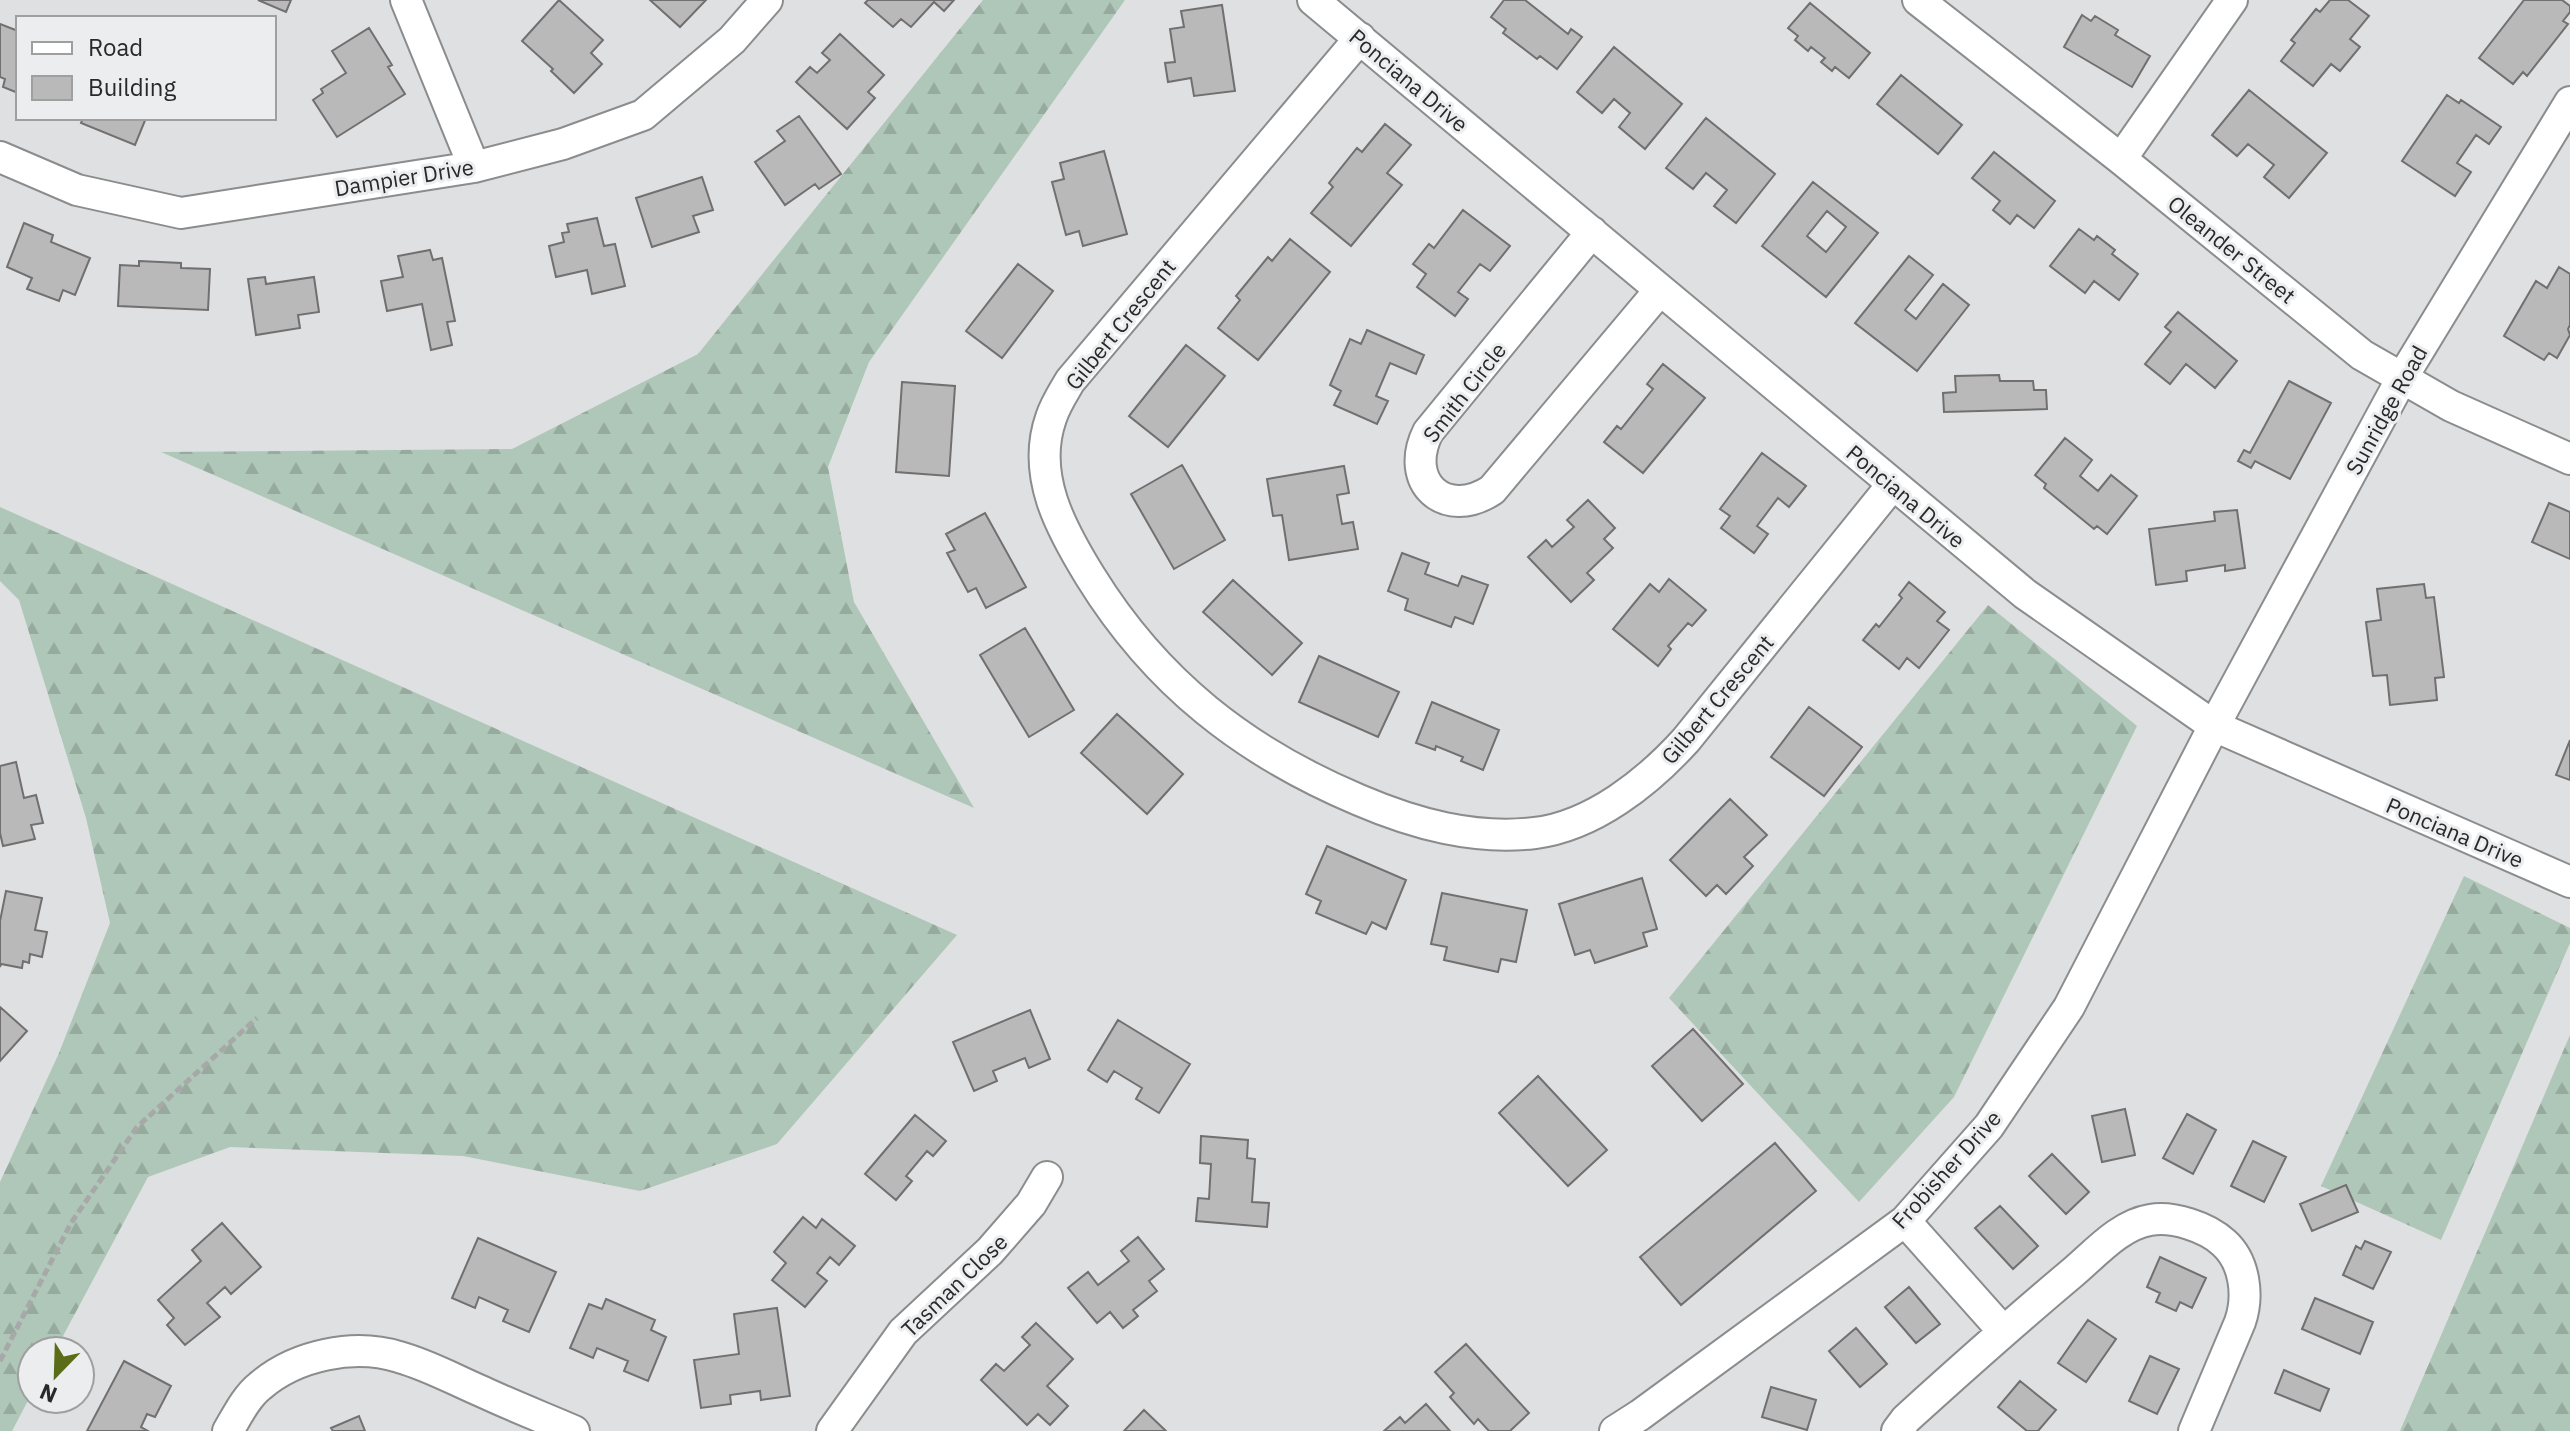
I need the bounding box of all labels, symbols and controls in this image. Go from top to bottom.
legend [16,16,276,120]
street label: Ponciana Drive [1344,22,1474,138]
text: Road [88,31,143,63]
text: Building [88,71,176,103]
street label: Dampier Drive [332,152,476,202]
street label: Oleander Street [2162,189,2302,309]
street label: Gilbert Crescent [1058,253,1182,395]
street label: Smith Circle [1416,336,1512,448]
street label: Sunridge Road [2339,340,2433,480]
street label: Ponciana Drive [1841,438,1971,554]
street label: Gilbert Crescent [1654,628,1780,770]
street label: Ponciana Drive [2382,790,2528,874]
street label: Frobisher Drive [1885,1104,2007,1234]
street label: Tasman Close [895,1227,1013,1343]
north arrow [16,1335,96,1415]
text: N [35,1377,61,1410]

